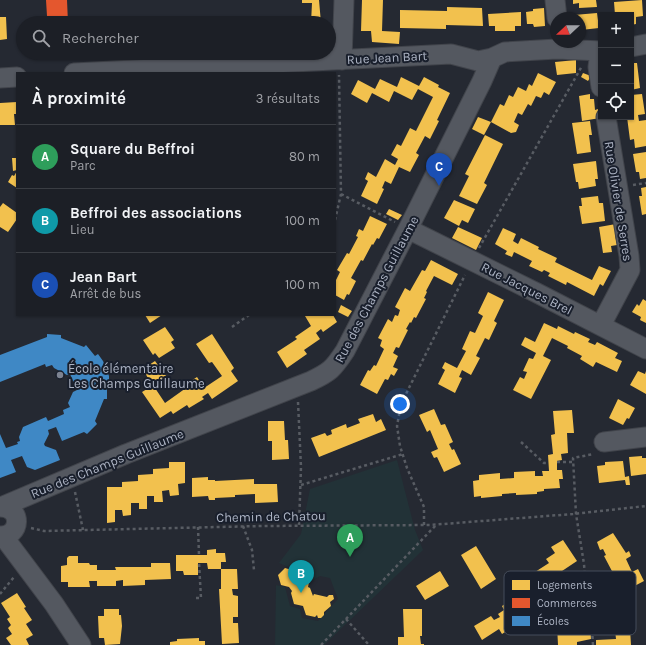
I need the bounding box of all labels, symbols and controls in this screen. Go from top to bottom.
north arrow [550,12,586,48]
map controls [598,12,634,120]
button: + [598,12,634,48]
search box [16,16,336,60]
icon: search [30,27,52,49]
text: Rechercher [62,29,139,47]
street label: Rue Jean Bart [346,48,428,67]
button: − [598,48,634,84]
button: locate [598,84,634,120]
text: À proximité [32,88,126,108]
text: 3 résultats [256,91,320,106]
text: Square du Beffroi [70,140,195,158]
street label: Rue Olivier de Serres [602,140,635,262]
text: A [41,149,49,164]
text: 80 m [289,149,320,164]
pin: C [426,153,452,186]
text: Parc [70,158,96,173]
text: Beffroi des associations [70,204,242,222]
text: B [41,213,49,228]
text: 100 m [285,213,320,228]
street label: Rue des Champs Guillaume [331,213,422,365]
text: Lieu [70,222,95,237]
street label: Rue Jacques Brel [478,259,575,319]
text: Jean Bart [70,268,137,286]
text: C [41,277,49,292]
text: 100 m [285,277,320,292]
text: Arrêt de bus [70,286,141,301]
place label: École élémentaire Les Champs Guillaume [68,359,205,391]
marker: École élémentaire Les Champs Guillaume [55,370,65,380]
your location [390,394,410,414]
street label: Rue des Champs Guillaume [28,426,186,501]
street label: Chemin de Chatou [216,508,326,525]
pin: A [337,524,363,557]
pin: B [288,560,314,593]
legend [504,571,636,635]
text: Logements [537,579,593,592]
text: Commerces [537,597,597,610]
text: Écoles [537,613,570,628]

